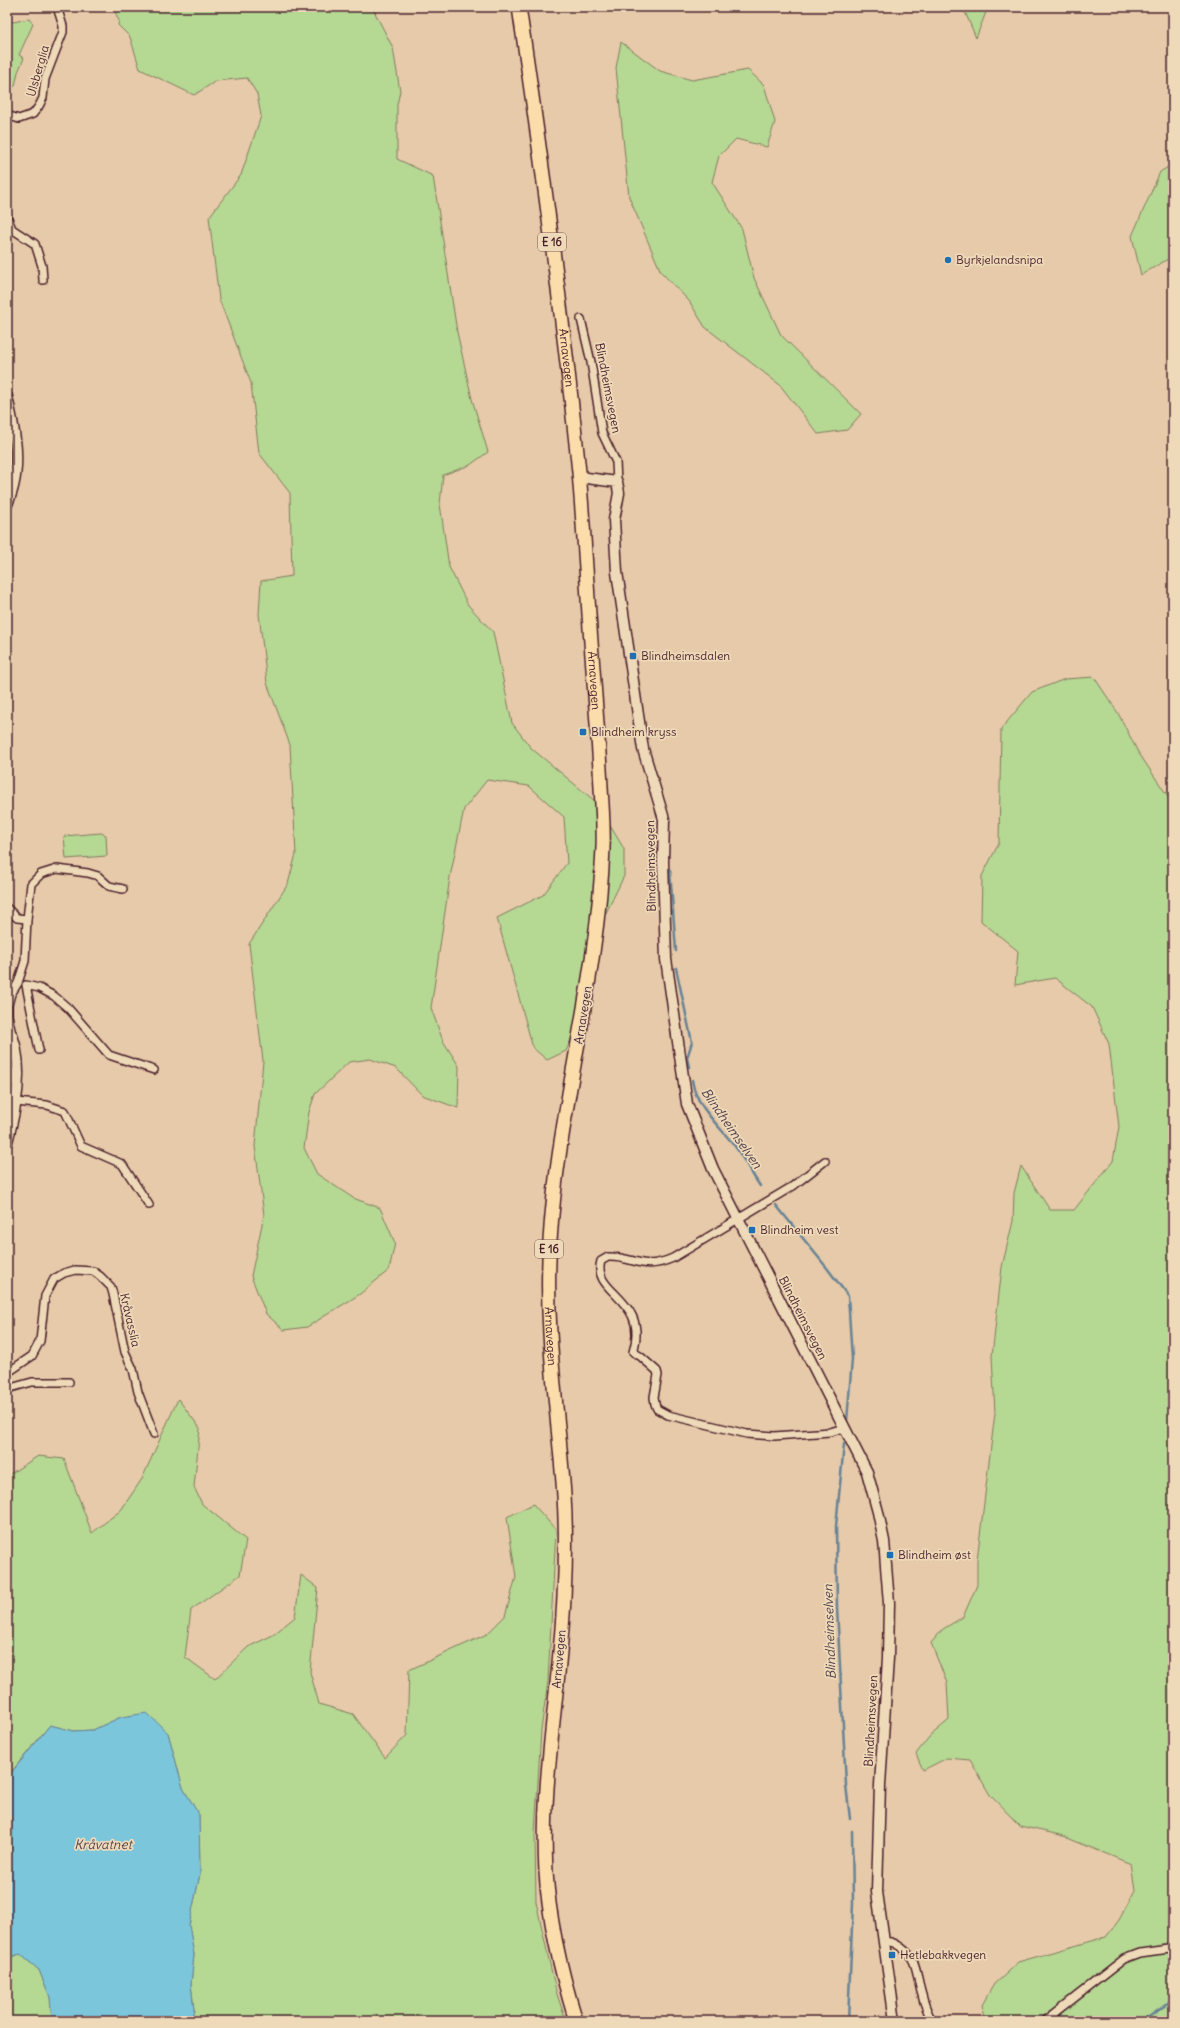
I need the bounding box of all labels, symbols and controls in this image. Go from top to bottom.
street label: Ulsberglia [23,43,52,98]
road number: E 16 [538,233,566,251]
place label: Byrkjelandsnipa [956,252,1043,267]
marker: Byrkjelandsnipa [943,255,953,265]
street label: Arnavegen [556,328,578,388]
street label: Blindheimsvegen [592,341,625,434]
place label: Blindheimsdalen [641,648,730,663]
street label: Arnavegen [585,651,604,710]
marker: Blindheimsdalen [628,651,638,661]
place label: Blindheim kryss [591,724,676,739]
marker: Blindheim kryss [578,727,588,737]
street label: Blindheimsvegen [642,820,659,912]
street label: Arnavegen [570,985,595,1045]
water label: Blindheimselven [697,1084,766,1172]
place label: Blindheim vest [760,1222,839,1237]
marker: Blindheim vest [747,1225,757,1235]
road number: E 16 [535,1240,563,1258]
street label: Blindheimsvegen [776,1274,831,1362]
street label: Kråvasslia [117,1292,144,1348]
street label: Arnavegen [542,1307,560,1366]
place label: Blindheim øst [898,1547,971,1562]
marker: Blindheim øst [885,1550,895,1560]
water label: Blindheimselven [819,1584,840,1680]
street label: Arnavegen [548,1629,569,1689]
street label: Blindheimsvegen [861,1675,880,1767]
water label: Kråvatnet [74,1836,133,1853]
place label: Hetlebakkvegen [900,1947,986,1962]
marker: Hetlebakkvegen [887,1950,897,1960]

